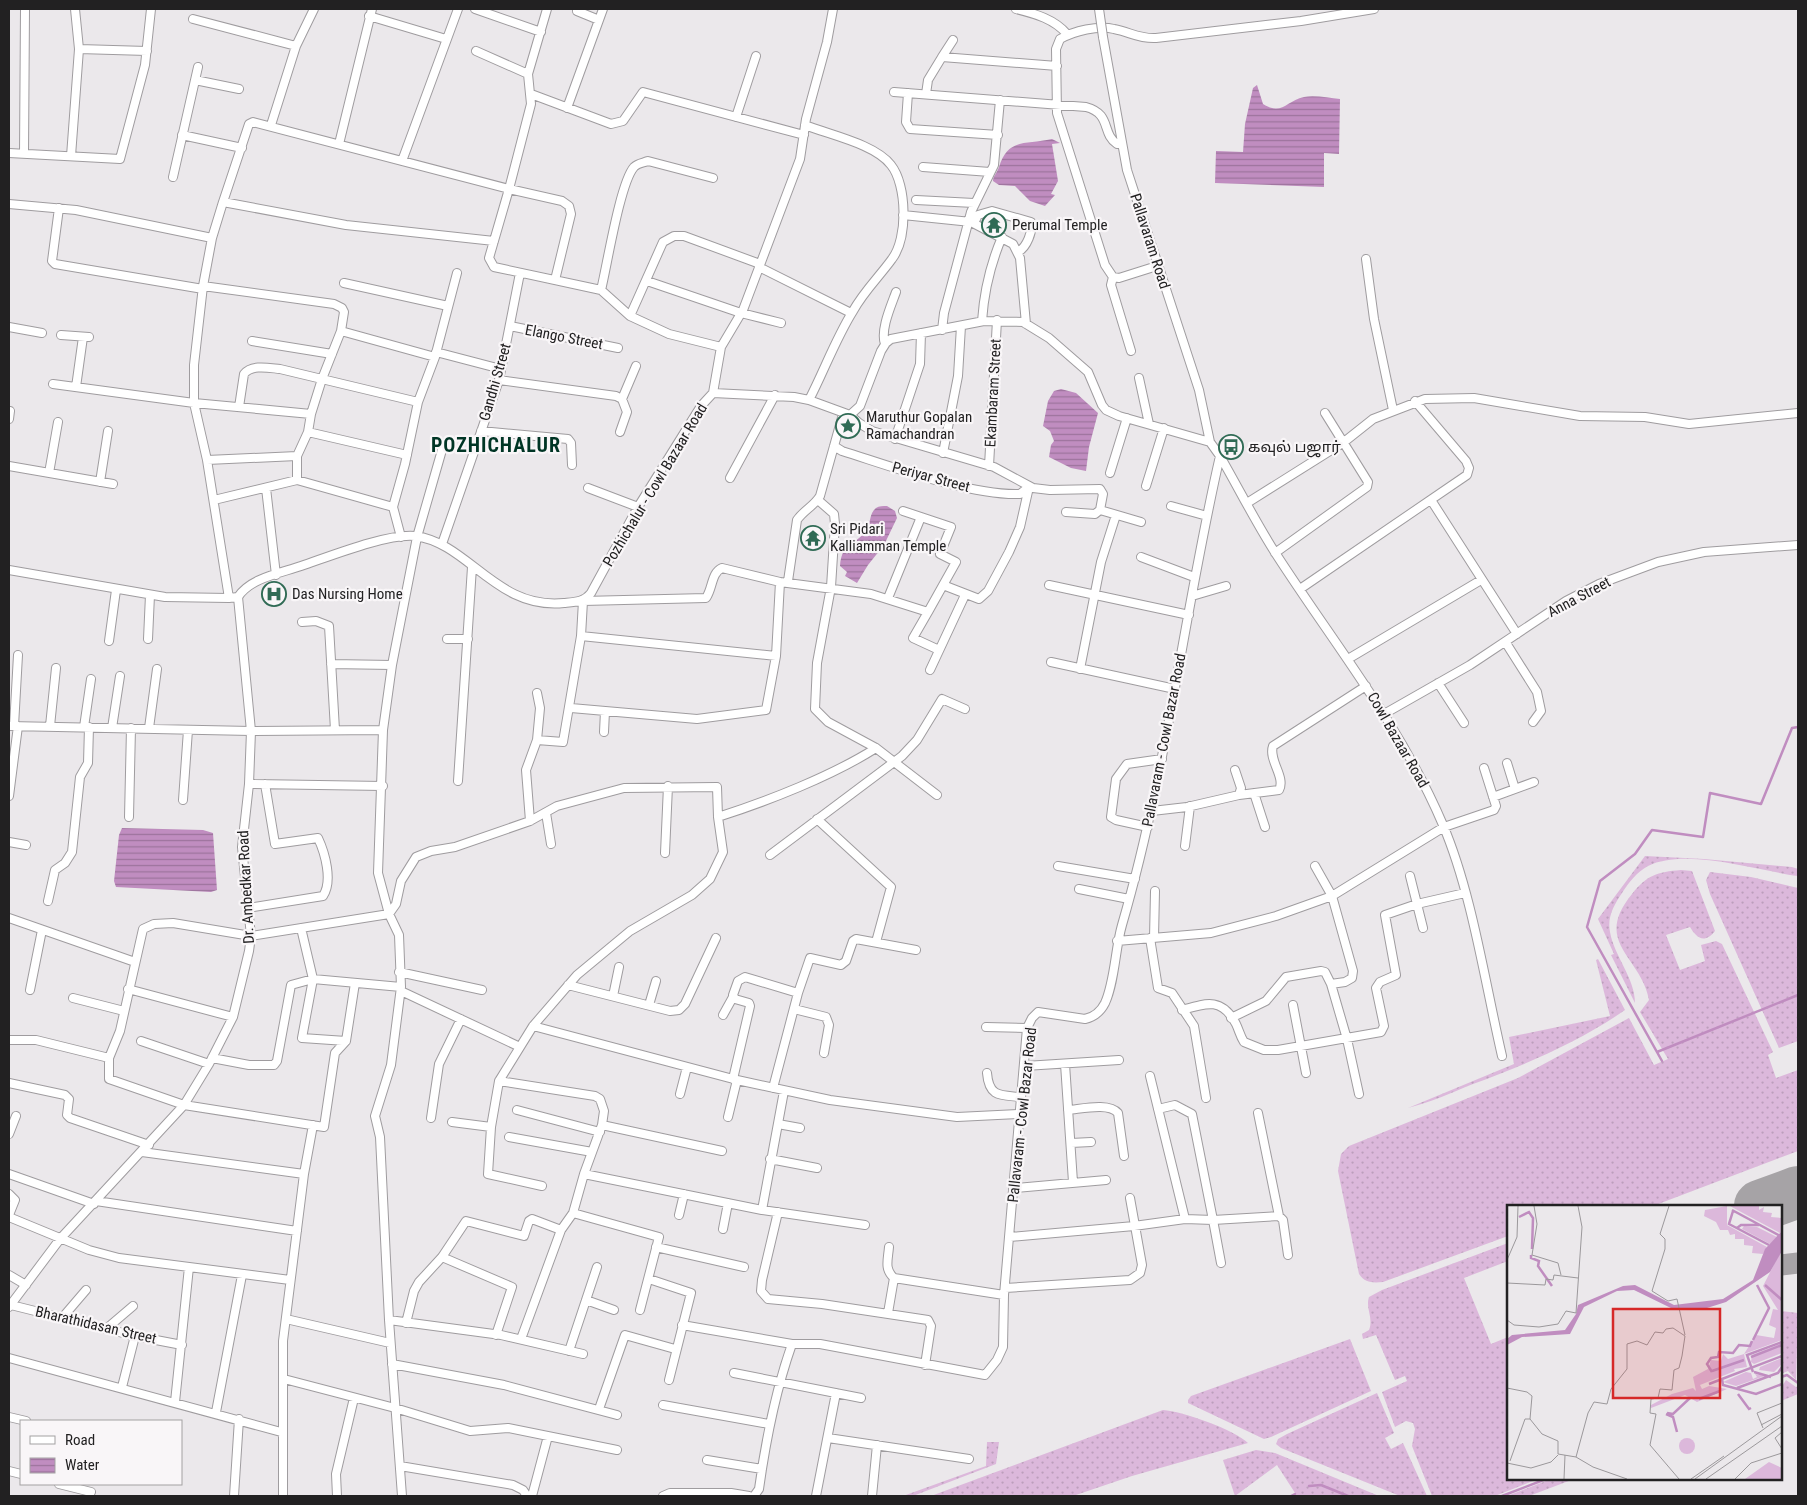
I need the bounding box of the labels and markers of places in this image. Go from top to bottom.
temple icon: Perumal Temple [981,212,1007,238]
place label: Perumal Temple [1012,216,1107,234]
place label: Maruthur Gopalan Ramachandran [866,408,972,443]
place icon: Maruthur Gopalan Ramachandran [835,413,861,439]
bus stop icon: கவுல் பஜார் [1218,434,1244,460]
place label: கவுல் பஜார் [1248,438,1341,458]
place label: Sri Pidari Kalliamman Temple [830,520,946,555]
temple icon: Sri Pidari Kalliamman Temple [800,525,826,551]
hospital icon: Das Nursing Home [261,581,287,607]
place label: Das Nursing Home [292,585,403,603]

